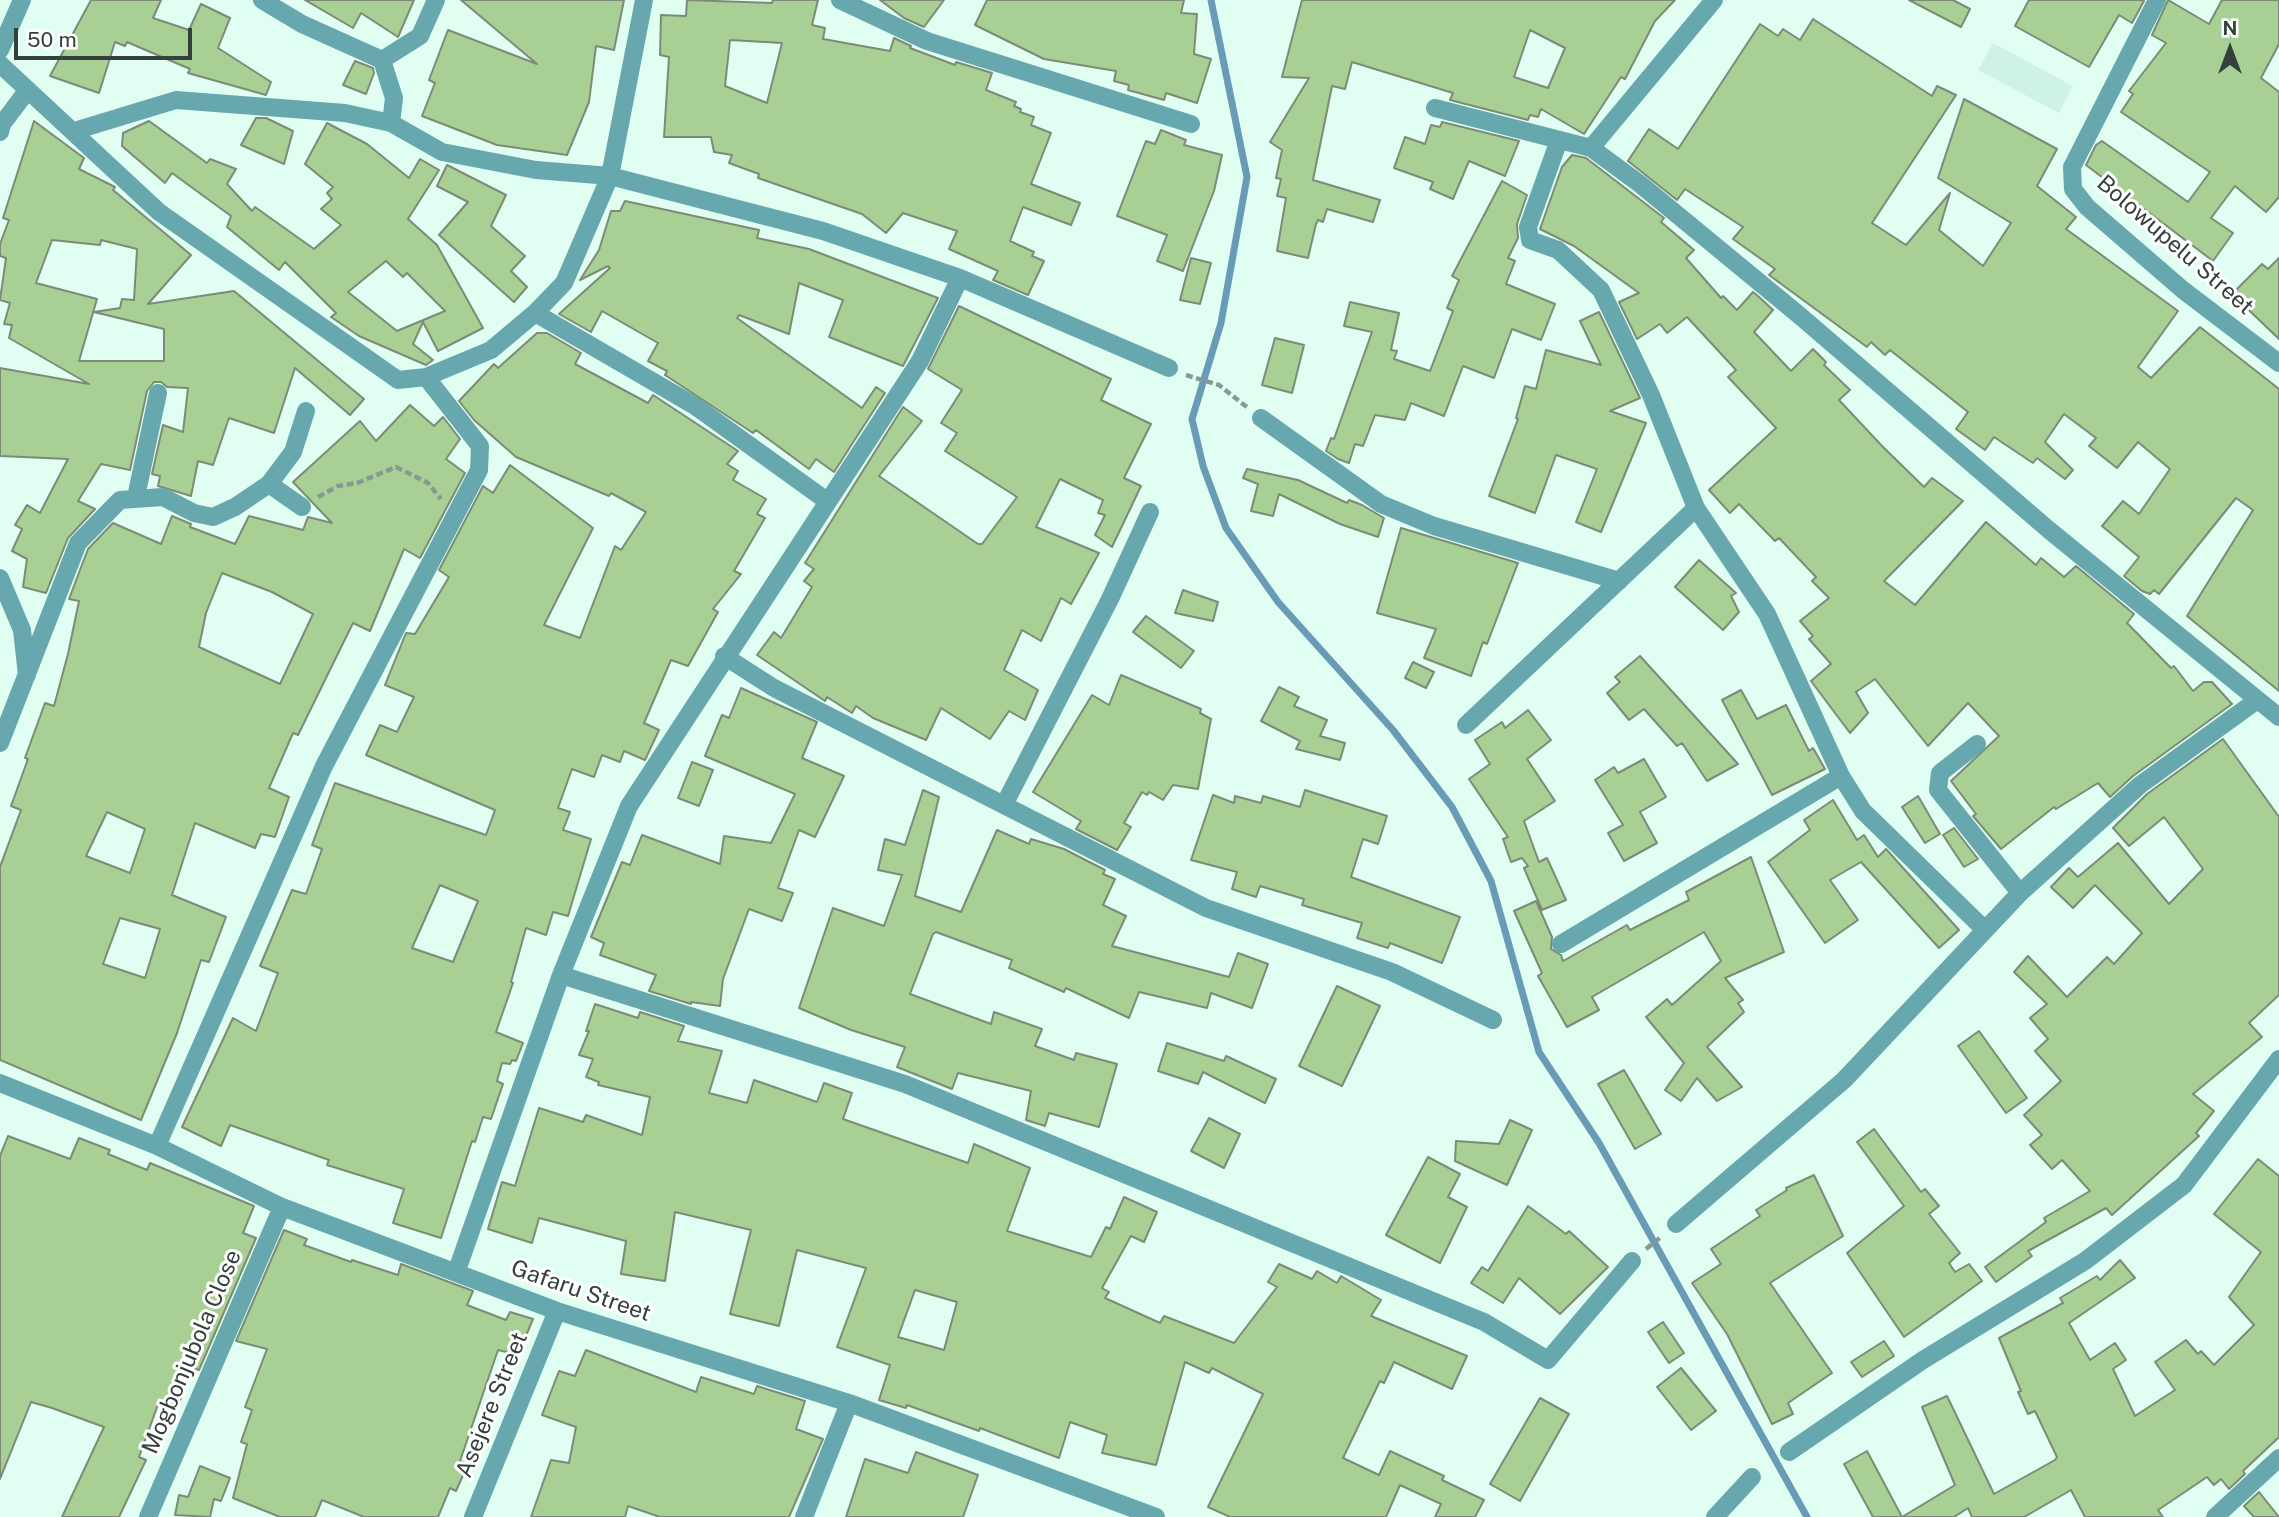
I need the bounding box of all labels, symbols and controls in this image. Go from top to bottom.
scale bar [18,14,196,58]
north arrow [2195,14,2265,84]
text: N [2223,17,2237,39]
text: 50 m [27,27,77,52]
street label: Bolowupelu Street [2091,169,2259,321]
street label: Mogbonjubola Close [137,1246,247,1458]
street label: Gafaru Street [507,1254,655,1328]
street label: Asejere Street [450,1328,534,1482]

